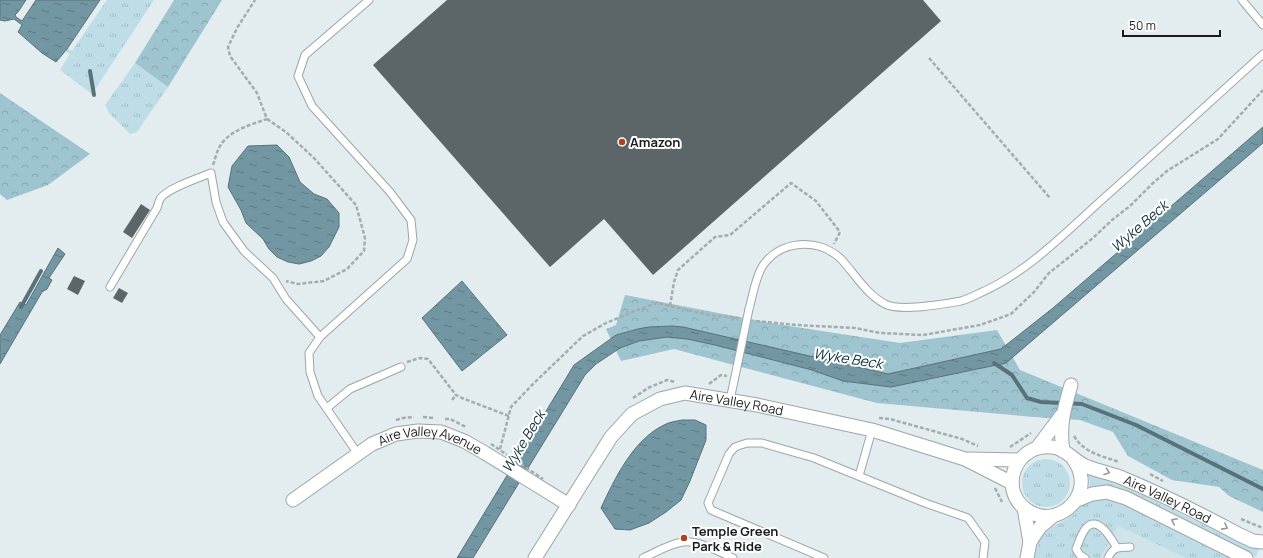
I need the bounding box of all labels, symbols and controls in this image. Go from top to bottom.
scale bar [1123,12,1220,38]
text: 50 m [1129,17,1156,34]
place label: Amazon [630,133,680,151]
marker: Amazon [617,137,627,147]
water label: Wyke Beck [1106,195,1173,256]
water label: Wyke Beck [812,343,886,373]
street label: Aire Valley Road [689,385,785,419]
water label: Wyke Beck [497,404,550,476]
street label: Aire Valley Avenue [375,422,486,459]
one-way arrow [1103,468,1110,476]
street label: Aire Valley Road [1121,471,1214,527]
one-way arrow [1171,519,1178,526]
place label: Temple Green Park & Ride [692,522,778,555]
one-way arrow [1221,522,1228,530]
marker: Temple Green Park & Ride [679,533,689,543]

